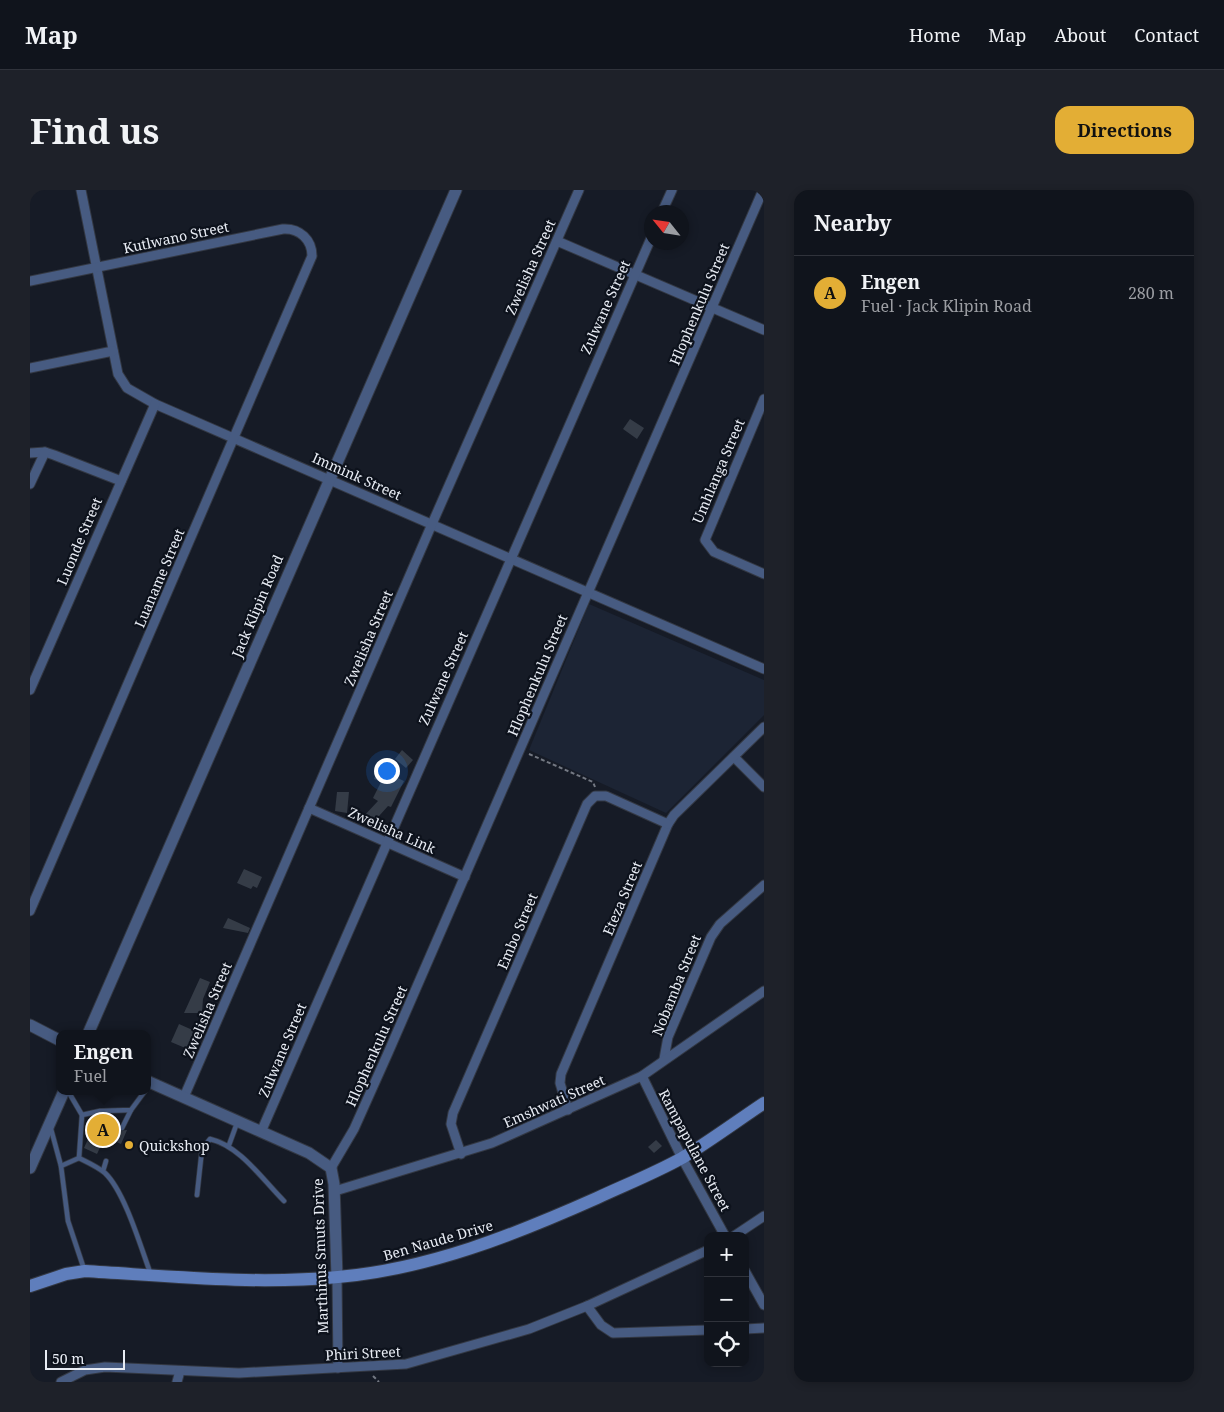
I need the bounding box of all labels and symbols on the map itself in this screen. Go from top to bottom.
north arrow [644,205,689,250]
street label: Zwelisha Street [500,216,560,318]
street label: Kutlwano Street [121,217,231,257]
street label: Hlophenkulu Street [665,240,733,368]
street label: Zulwane Street [576,257,634,357]
street label: Umhlanga Street [687,416,749,526]
street label: Immink Street [309,448,405,504]
street label: Luonde Street [52,494,106,588]
street label: Luaname Street [130,526,188,630]
street label: Jack Klipin Road [226,551,287,661]
street label: Zwelisha Street [339,587,397,689]
street label: Hlophenkulu Street [503,611,571,739]
street label: Zulwane Street [414,628,472,728]
your location [374,758,400,784]
street label: Zwelisha Link [345,802,439,858]
street label: Eteza Street [598,858,646,938]
street label: Embo Street [492,890,542,972]
street label: Nobamba Street [647,931,705,1038]
street label: Zwelisha Street [178,959,236,1061]
street label: Hlophenkulu Street [341,982,411,1109]
street label: Zulwane Street [254,1000,310,1100]
street label: Emshwati Street [500,1070,608,1132]
street label: Rampapulane Street [655,1086,735,1214]
pin: A [87,1111,119,1149]
place label: Quickshop [139,1136,210,1155]
marker: Quickshop [123,1139,135,1151]
street label: Marthinus Smuts Drive [308,1178,332,1334]
street label: Ben Naude Drive [381,1215,495,1265]
street label: Phiri Street [325,1342,401,1364]
scale bar [45,1347,125,1370]

